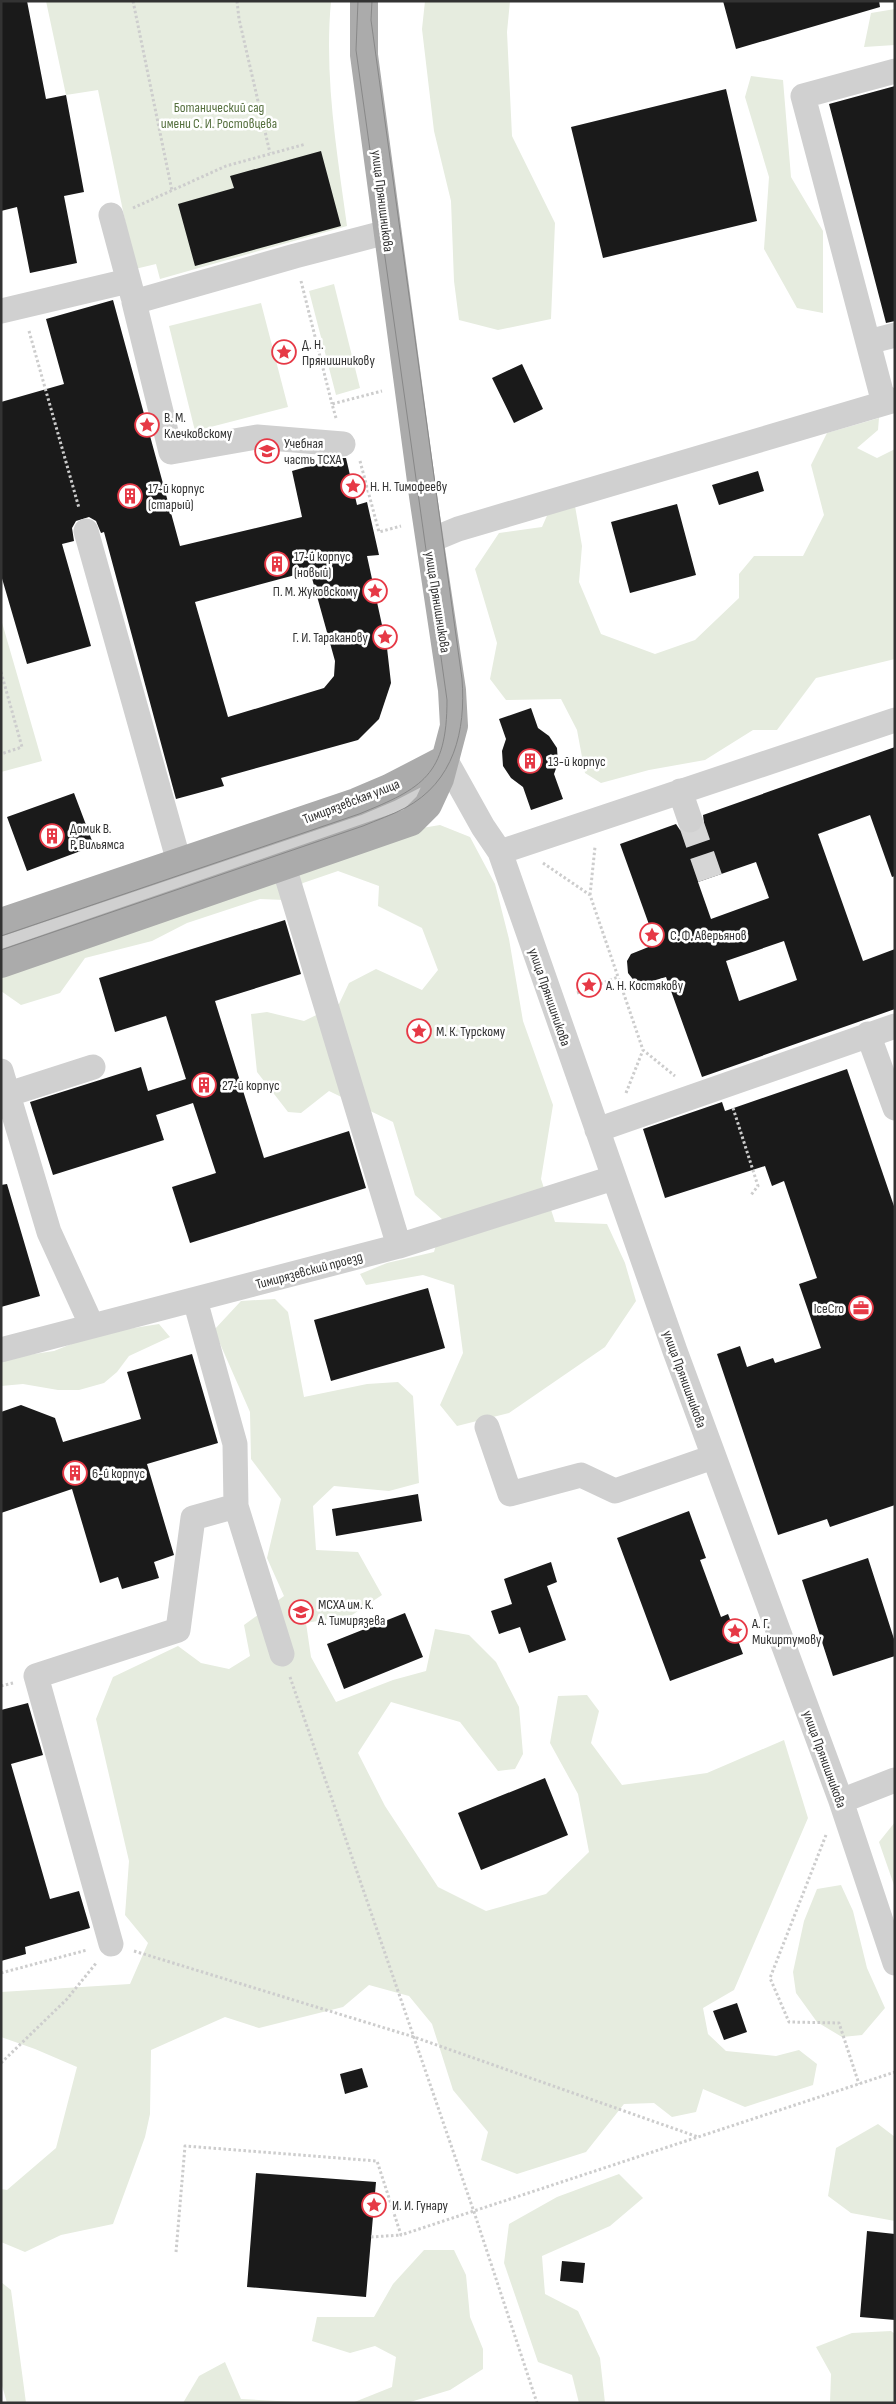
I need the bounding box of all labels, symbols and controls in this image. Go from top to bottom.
park label: Ботанический сад имени С. И. Ростовцева [161,99,277,132]
street label: улица Прянишникова [368,149,397,253]
place label: Д. Н. Прянишникову [302,336,375,369]
place icon: Д. Н. Прянишникову [271,339,297,365]
place label: В. М. Клечковскому [164,409,233,442]
place icon: В. М. Клечковскому [134,412,160,438]
place label: Учебная часть ТСХА [284,435,342,468]
school or university icon: Учебная часть ТСХА [254,438,280,464]
place icon: Н. Н. Тимофееву [340,473,366,499]
place label: Н. Н. Тимофееву [370,478,448,495]
place label: 17-й корпус (старый) [148,480,205,513]
building icon: 17-й корпус (старый) [117,483,143,509]
place label: 17-й корпус (новый) [294,548,351,581]
street label: улица Прянишникова [421,550,454,654]
building icon: 17-й корпус (новый) [264,551,290,577]
place icon: П. М. Жуковскому [362,578,388,604]
place label: П. М. Жуковскому [273,583,359,600]
place icon: Г. И. Тараканову [372,624,398,650]
place label: Г. И. Тараканову [292,629,369,646]
building icon: 13-й корпус [517,748,543,774]
place label: 13-й корпус [548,753,606,770]
street label: Тимирязевская улица [300,775,402,828]
place label: Домик В. Р. Вильямса [70,820,124,853]
building icon: Домик В. Р. Вильямса [39,823,65,849]
place icon: С. Ф. Аверьянов [639,922,665,948]
place label: С. Ф. Аверьянов [670,927,747,944]
street label: улица Прянишникова [525,946,574,1048]
place icon: А. Н. Костякову [576,972,602,998]
place label: А. Н. Костякову [605,977,684,994]
place icon: М. К. Турскому [406,1018,432,1044]
place label: М. К. Турскому [436,1023,506,1040]
building icon: 27-й корпус [191,1072,217,1098]
place label: 27-й корпус [222,1077,280,1094]
street label: Тимирязевский проезд [254,1248,364,1293]
office icon: IceCro [848,1295,874,1321]
place label: IceCro [814,1300,844,1317]
street label: улица Прянишникова [659,1328,710,1430]
building icon: 6-й корпус [62,1460,88,1486]
place label: 6-й корпус [92,1465,145,1482]
place label: МСХА им. К. А. Тимирязева [317,1596,385,1629]
school or university icon: МСХА им. К. А. Тимирязева [288,1599,314,1625]
place label: А. Г. Микиртумову [751,1615,822,1648]
place icon: А. Г. Микиртумову [722,1618,748,1644]
street label: улица Прянишникова [799,1708,850,1810]
place icon: И. И. Гунару [361,2192,387,2218]
place label: И. И. Гунару [392,2197,449,2214]

